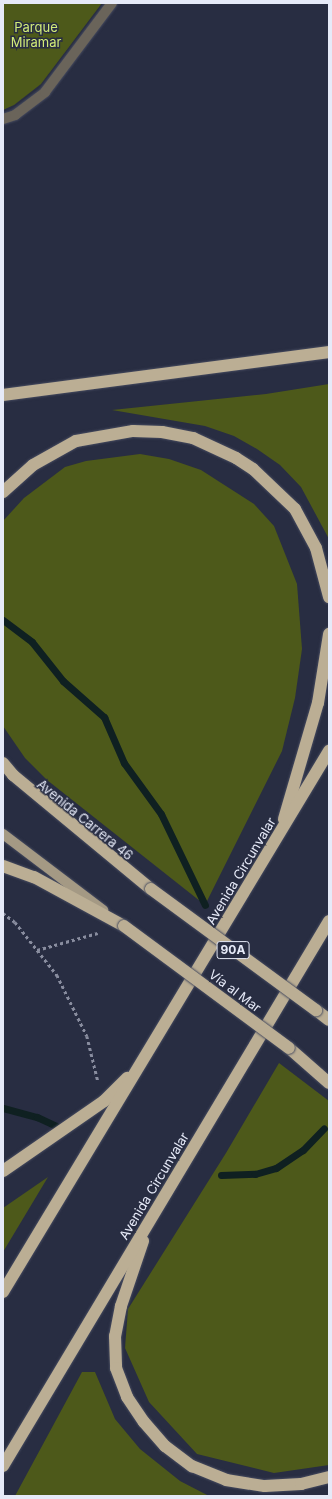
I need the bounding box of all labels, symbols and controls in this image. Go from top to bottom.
park label: Parque Miramar [11,20,61,51]
street label: Avenida Carrera 46 [34,777,136,863]
street label: Avenida Circunvalar [203,815,279,927]
road number: 90A [216,940,250,960]
street label: Vía al Mar [206,966,264,1016]
street label: Avenida Circunvalar [116,1130,192,1242]

